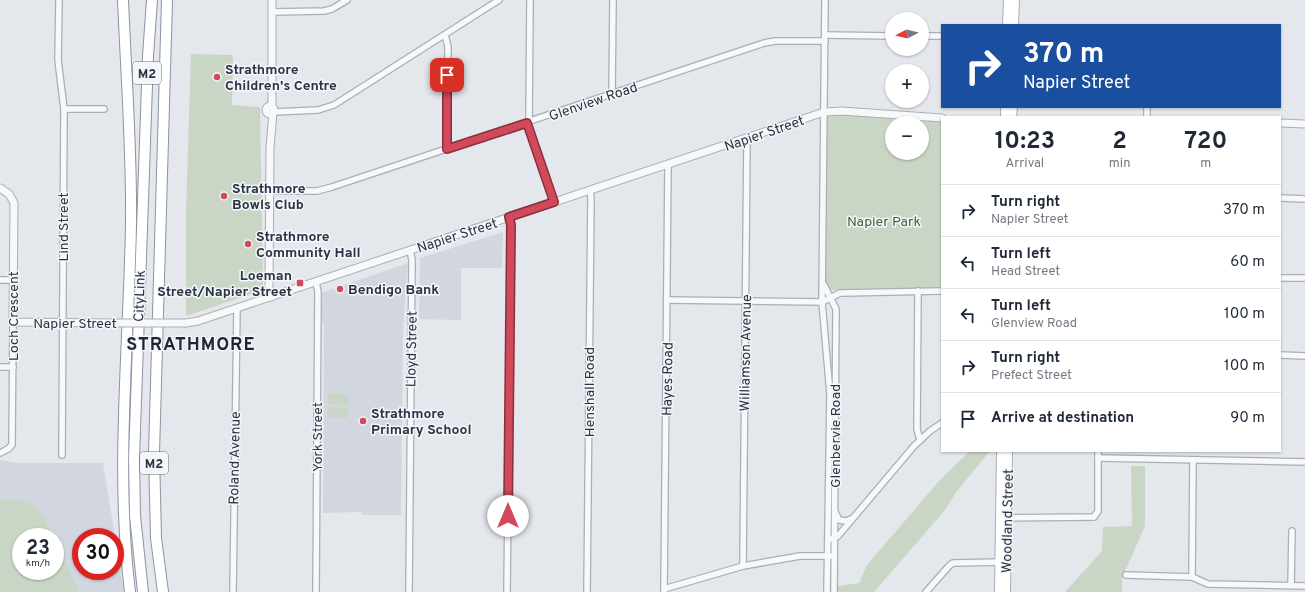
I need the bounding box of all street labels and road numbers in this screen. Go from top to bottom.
road number: M2 [133,62,161,84]
street label: Glenview Road [547,79,640,126]
street label: Napier Street [722,113,807,156]
street label: Lind Street [56,192,73,262]
street label: Napier Street [415,215,500,257]
street label: CityLink [131,270,150,322]
street label: Loch Crescent [6,271,23,361]
street label: Williamson Avenue [737,294,756,412]
street label: Lloyd Street [403,311,422,387]
street label: Napier Street [33,316,117,333]
street label: Hayes Road [659,342,678,416]
street label: Henshall Road [582,347,599,437]
street label: Glenbervie Road [828,384,845,488]
street label: York Street [310,402,327,472]
street label: Roland Avenue [226,411,245,505]
road number: M2 [140,452,168,474]
street label: Woodland Street [999,469,1018,573]

